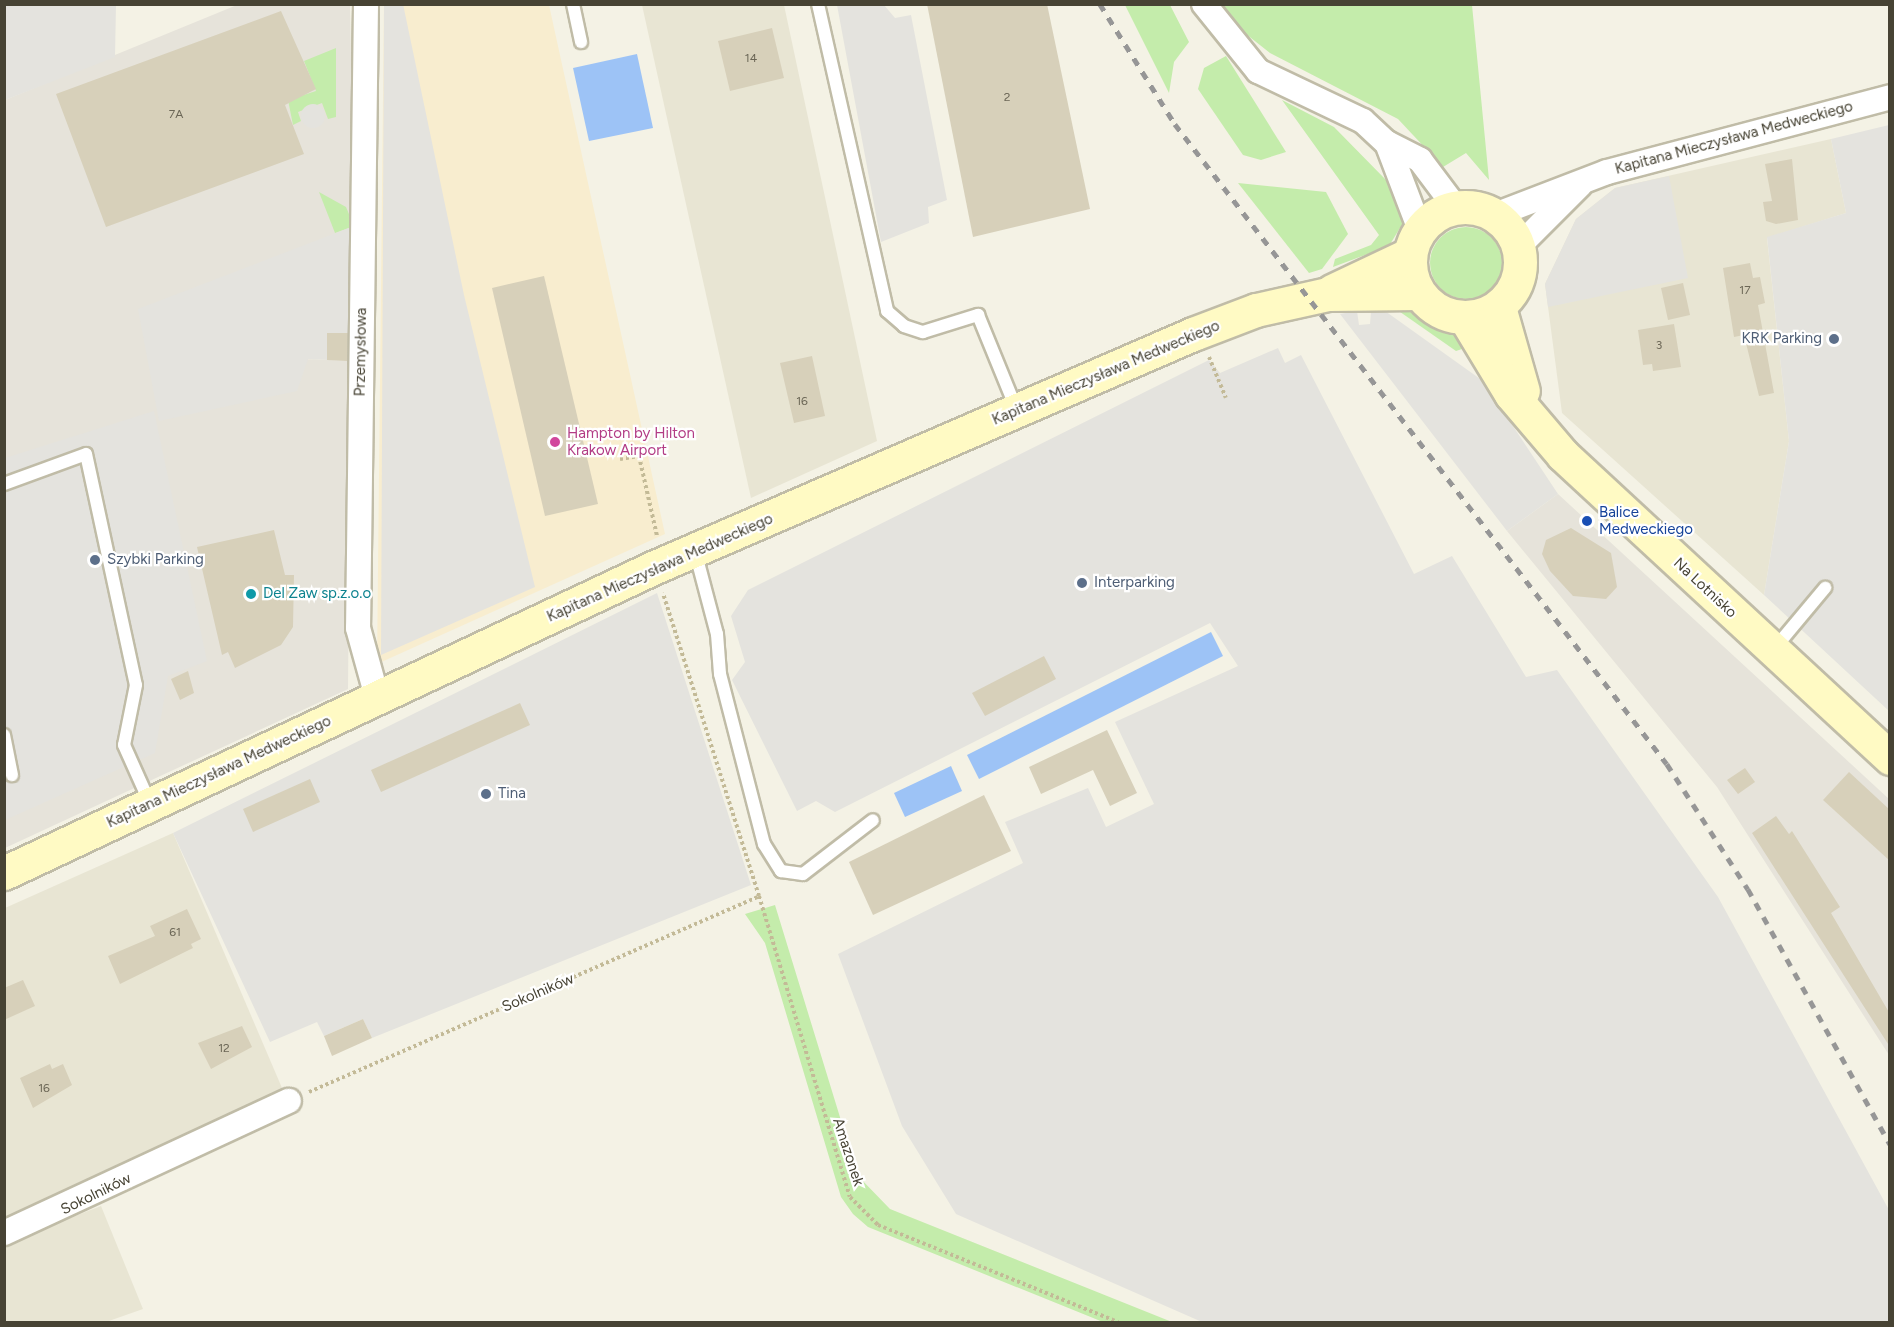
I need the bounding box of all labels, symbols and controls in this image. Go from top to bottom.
house number: 14 [745,52,757,66]
house number: 2 [1004,91,1010,105]
street label: Kapitana Mieczysława Medweckiego [1613,98,1855,178]
house number: 7A [169,108,183,122]
house number: 17 [1739,284,1751,298]
street label: Przemysłowa [351,307,371,397]
street label: Kapitana Mieczysława Medweckiego [990,317,1222,429]
place label: KRK Parking [1741,330,1822,348]
marker: KRK Parking [1827,332,1841,346]
house number: 3 [1656,339,1662,353]
house number: 16 [796,395,808,409]
place label: Hampton by Hilton Krakow Airport [567,424,695,459]
marker: Hampton by Hilton Krakow Airport [548,435,562,449]
place label: Balice Medweckiego [1599,503,1693,538]
street label: Kapitana Mieczysława Medweckiego [544,510,776,626]
marker: Balice Medweckiego [1580,514,1594,528]
place label: Szybki Parking [107,551,204,569]
marker: Szybki Parking [88,553,102,567]
street label: Na Lotnisko [1670,554,1740,622]
place label: Interparking [1094,574,1175,592]
marker: Interparking [1075,576,1089,590]
place label: Del Zaw sp.z.o.o [263,585,371,603]
marker: Del Zaw sp.z.o.o [244,587,258,601]
street label: Kapitana Mieczysława Medweckiego [104,712,334,832]
place label: Tina [498,785,526,803]
marker: Tina [479,787,493,801]
house number: 61 [169,926,181,940]
street label: Sokolników [499,970,577,1016]
house number: 12 [218,1042,230,1056]
house number: 16 [38,1082,50,1096]
street label: Amazonek [829,1116,867,1188]
street label: Sokolników [58,1169,134,1219]

